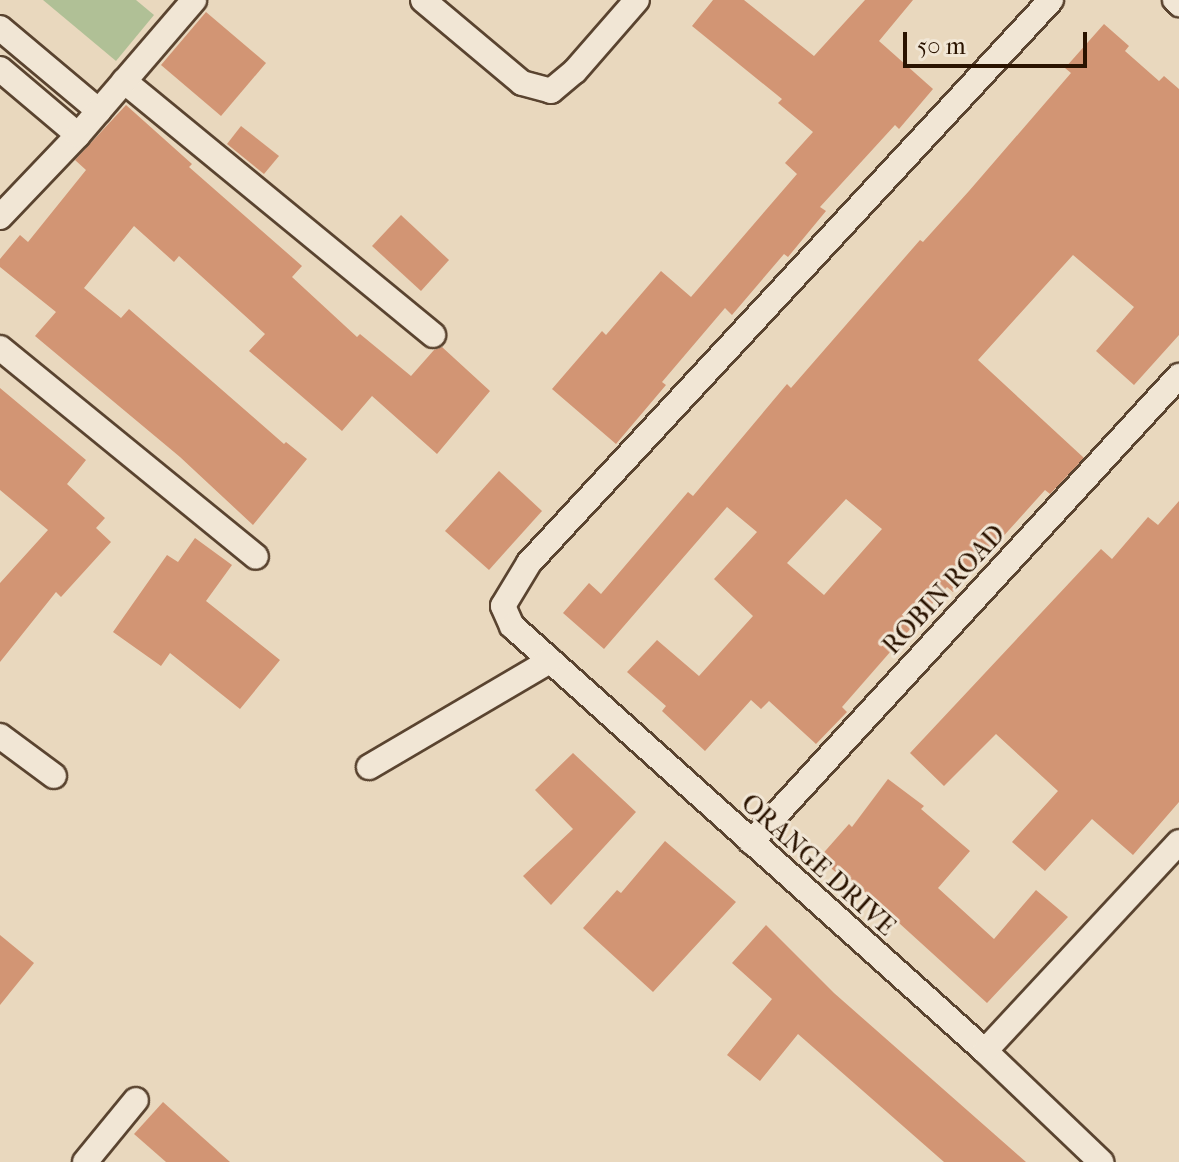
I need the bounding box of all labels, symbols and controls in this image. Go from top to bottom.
scale bar [907,16,1091,66]
text: 50 m [917,32,966,60]
street label: ROBIN ROAD [876,519,1012,661]
street label: ORANGE DRIVE [734,788,902,942]

